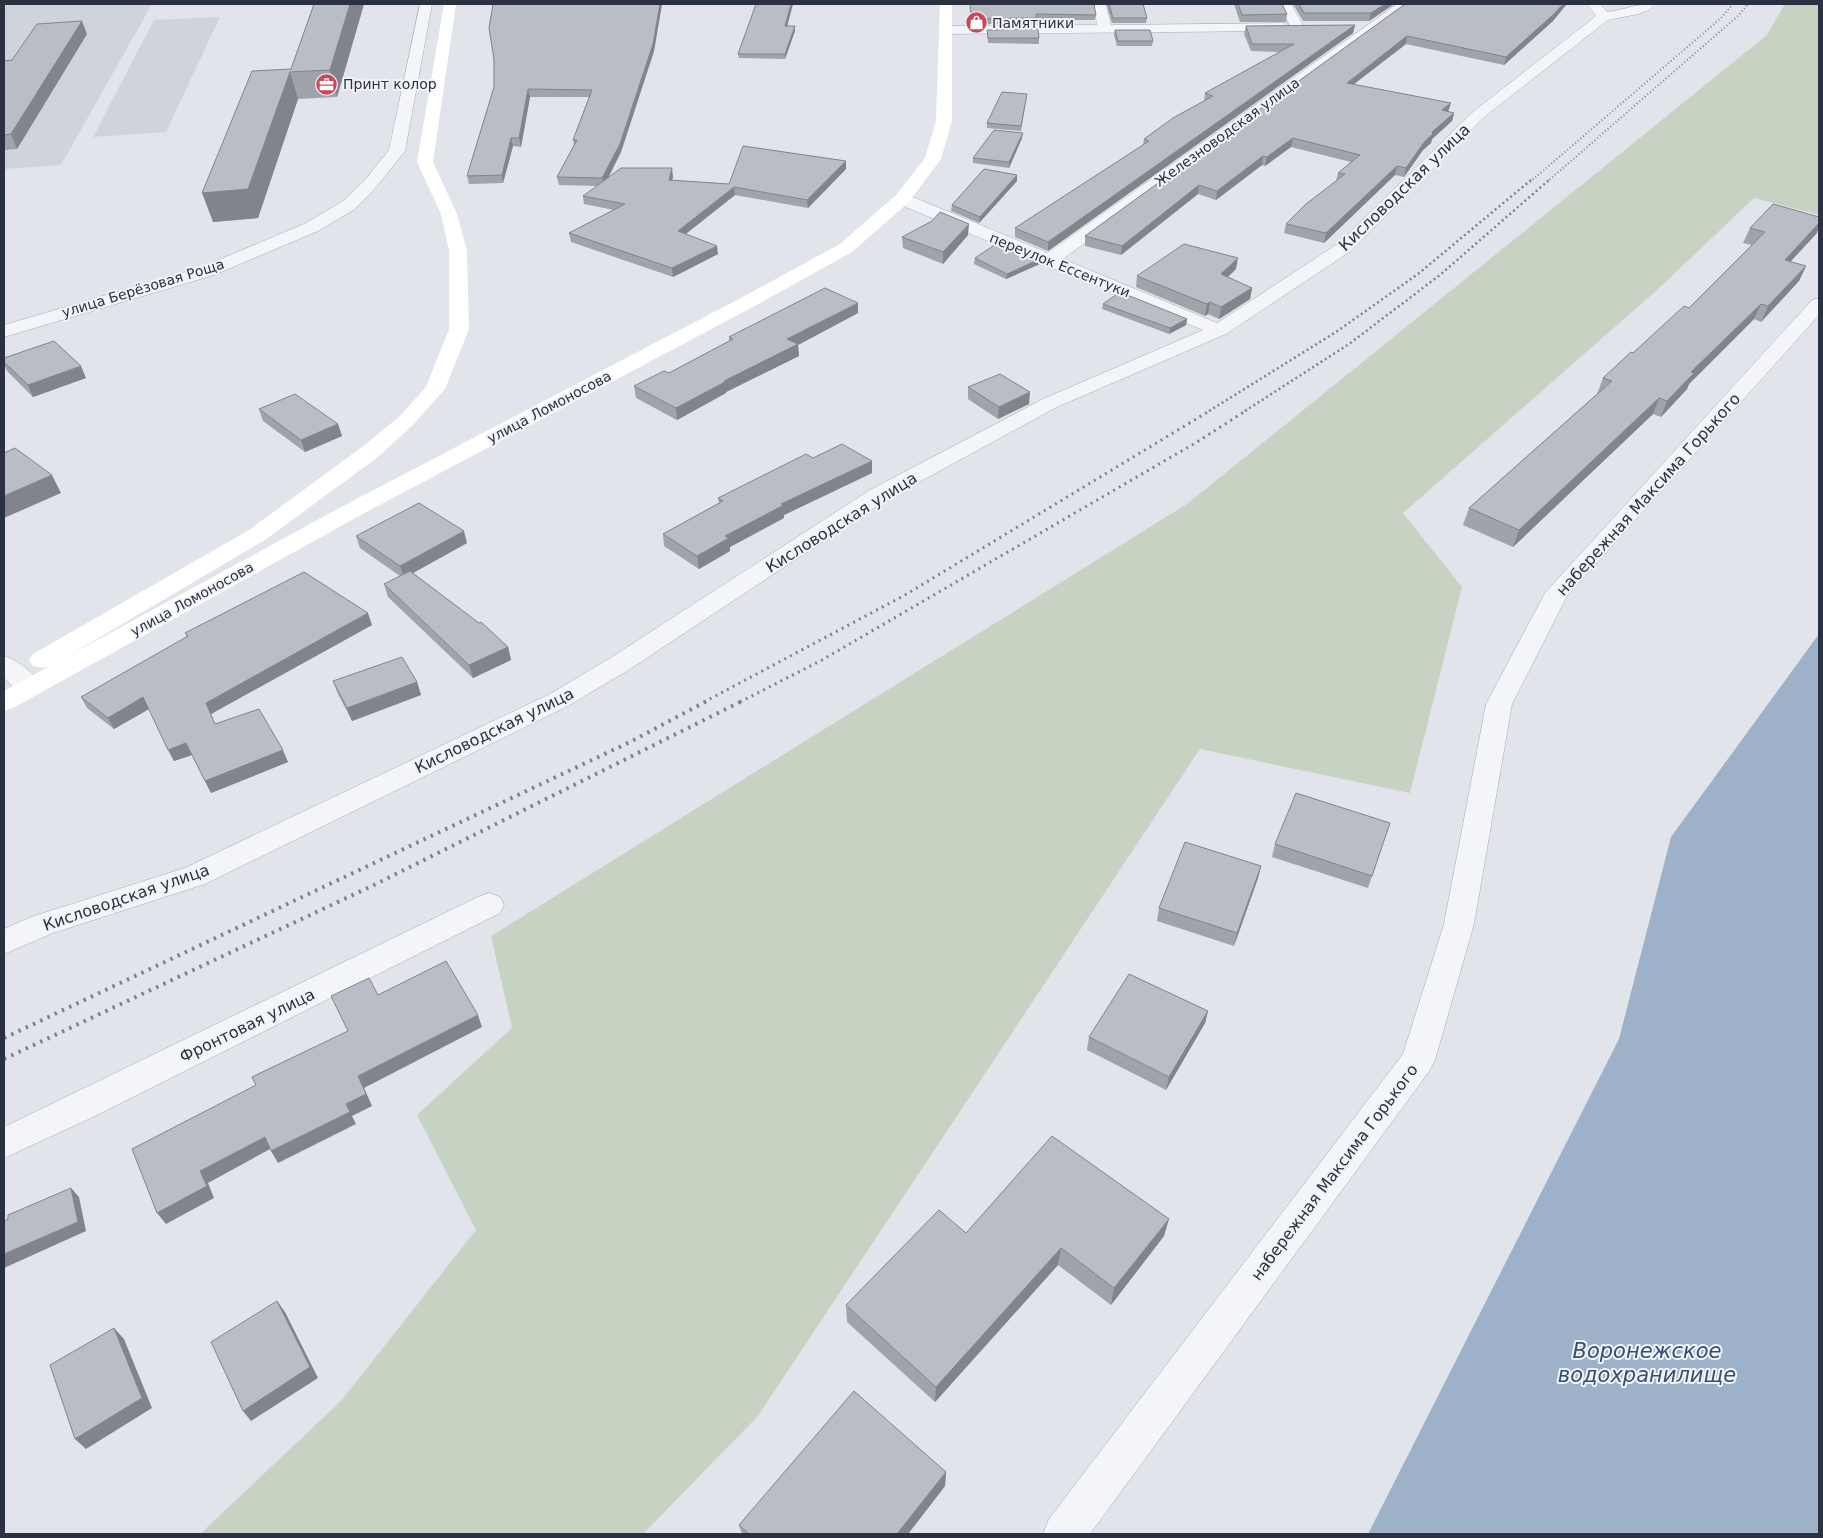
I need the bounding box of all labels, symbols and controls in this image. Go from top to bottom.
shop icon: Памятники [964,11,988,35]
place label: Памятники [992,15,1074,31]
office icon: Принт колор [315,72,339,96]
street label: Железноводская улица [1152,74,1302,190]
place label: Принт колор [343,76,437,92]
street label: Кисловодская улица [1335,120,1474,255]
street label: переулок Ессентуки [987,229,1133,301]
street label: улица Берёзовая Роща [60,256,226,320]
street label: улица Ломоносова [484,368,614,446]
street label: набережная Максима Горького [1552,389,1744,599]
street label: Кисловодская улица [762,468,920,577]
street label: улица Ломоносова [128,559,256,639]
street label: Кисловодская улица [412,684,577,777]
street label: Кисловодская улица [41,860,212,935]
street label: Фронтовая улица [177,984,318,1066]
street label: набережная Максима Горького [1247,1061,1422,1284]
water label: Воронежское водохранилище [1558,1339,1736,1387]

